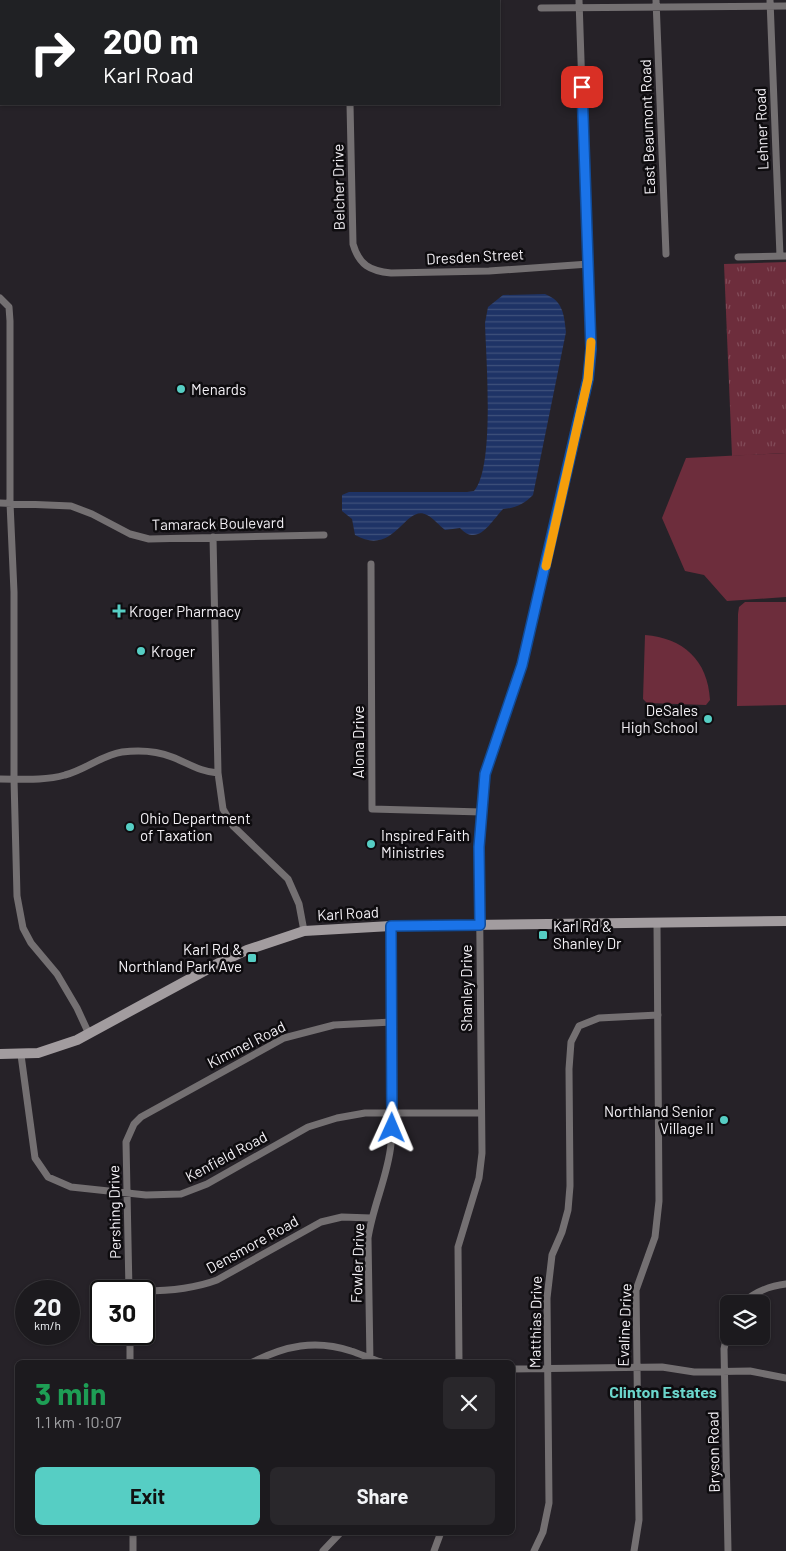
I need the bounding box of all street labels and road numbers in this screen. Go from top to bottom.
street label: East Beaumont Road [636,59,658,195]
street label: Lehner Road [751,88,771,170]
street label: Belcher Drive [328,144,348,230]
street label: Dresden Street [426,244,524,268]
street label: Tamarack Boulevard [152,513,284,533]
street label: Alona Drive [349,706,367,778]
street label: Karl Road [317,902,379,924]
street label: Shanley Drive [457,944,475,1032]
street label: Kimmel Road [204,1017,288,1071]
street label: Kenfield Road [182,1127,270,1185]
street label: Pershing Drive [104,1165,124,1259]
street label: Densmore Road [203,1211,301,1277]
street label: Fowler Drive [347,1223,367,1303]
street label: Matthias Drive [525,1276,545,1368]
street label: Evaline Drive [614,1283,634,1367]
street label: Bryson Road [703,1411,723,1493]

